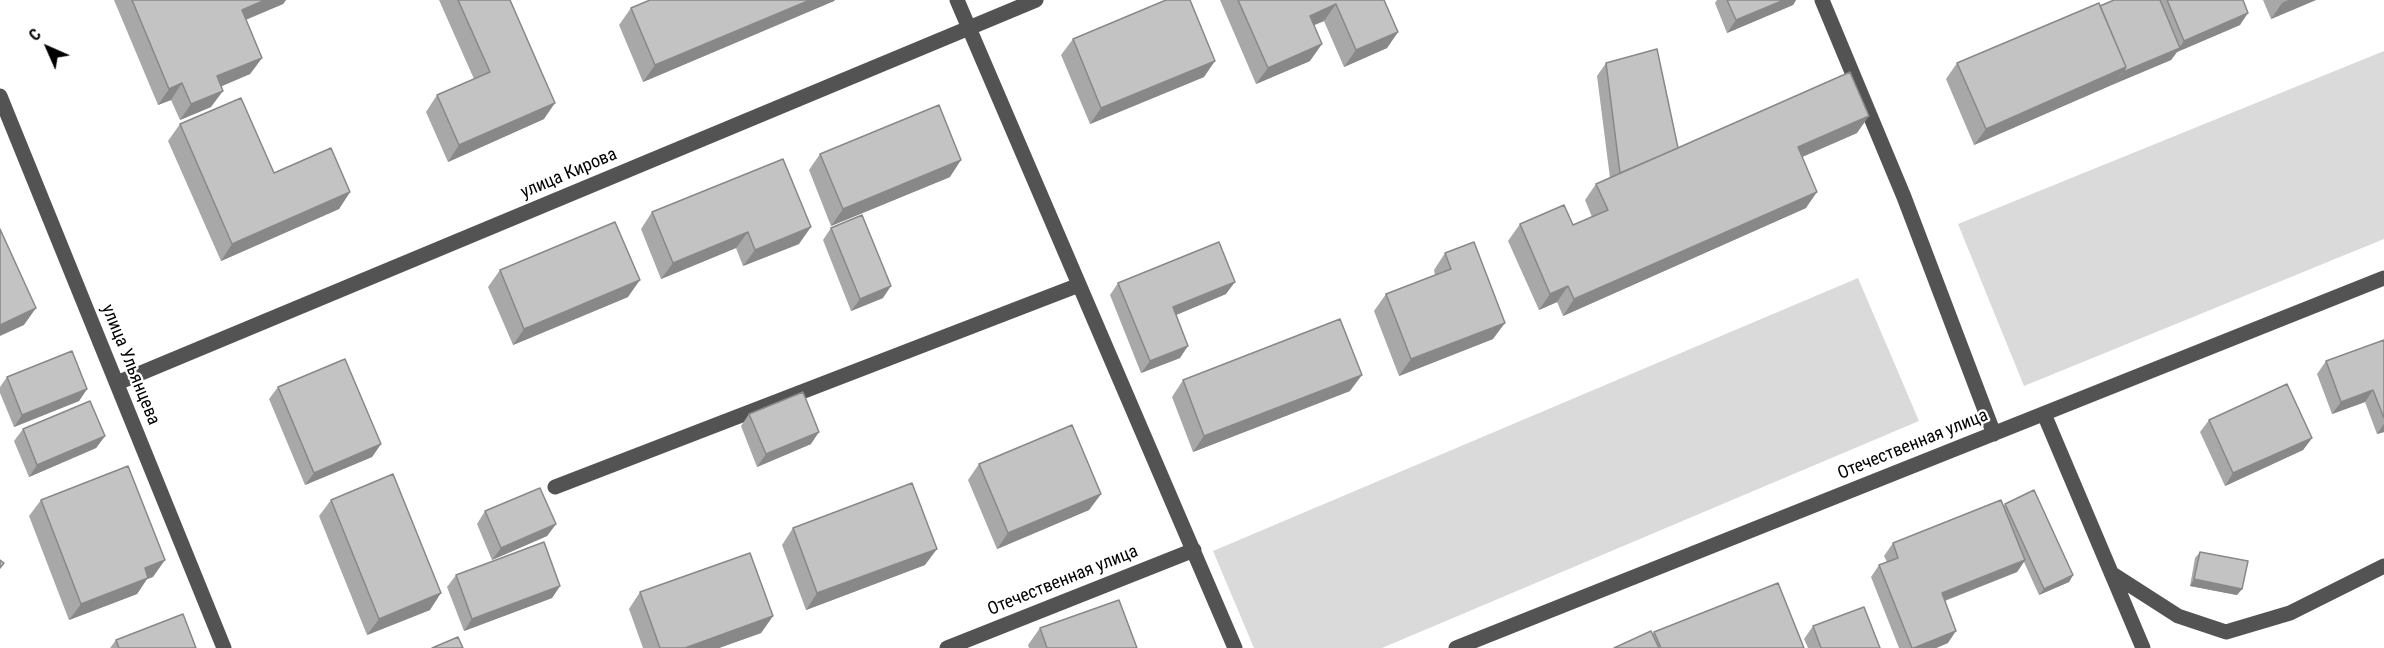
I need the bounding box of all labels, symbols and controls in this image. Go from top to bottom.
north arrow [18,18,78,78]
text: С [25,25,45,45]
street label: улица Кирова [518,144,620,204]
street label: улица Ульянцева [96,302,164,428]
street label: Отечественная улица [1835,405,1991,485]
street label: Отечественная улица [985,541,1141,621]

